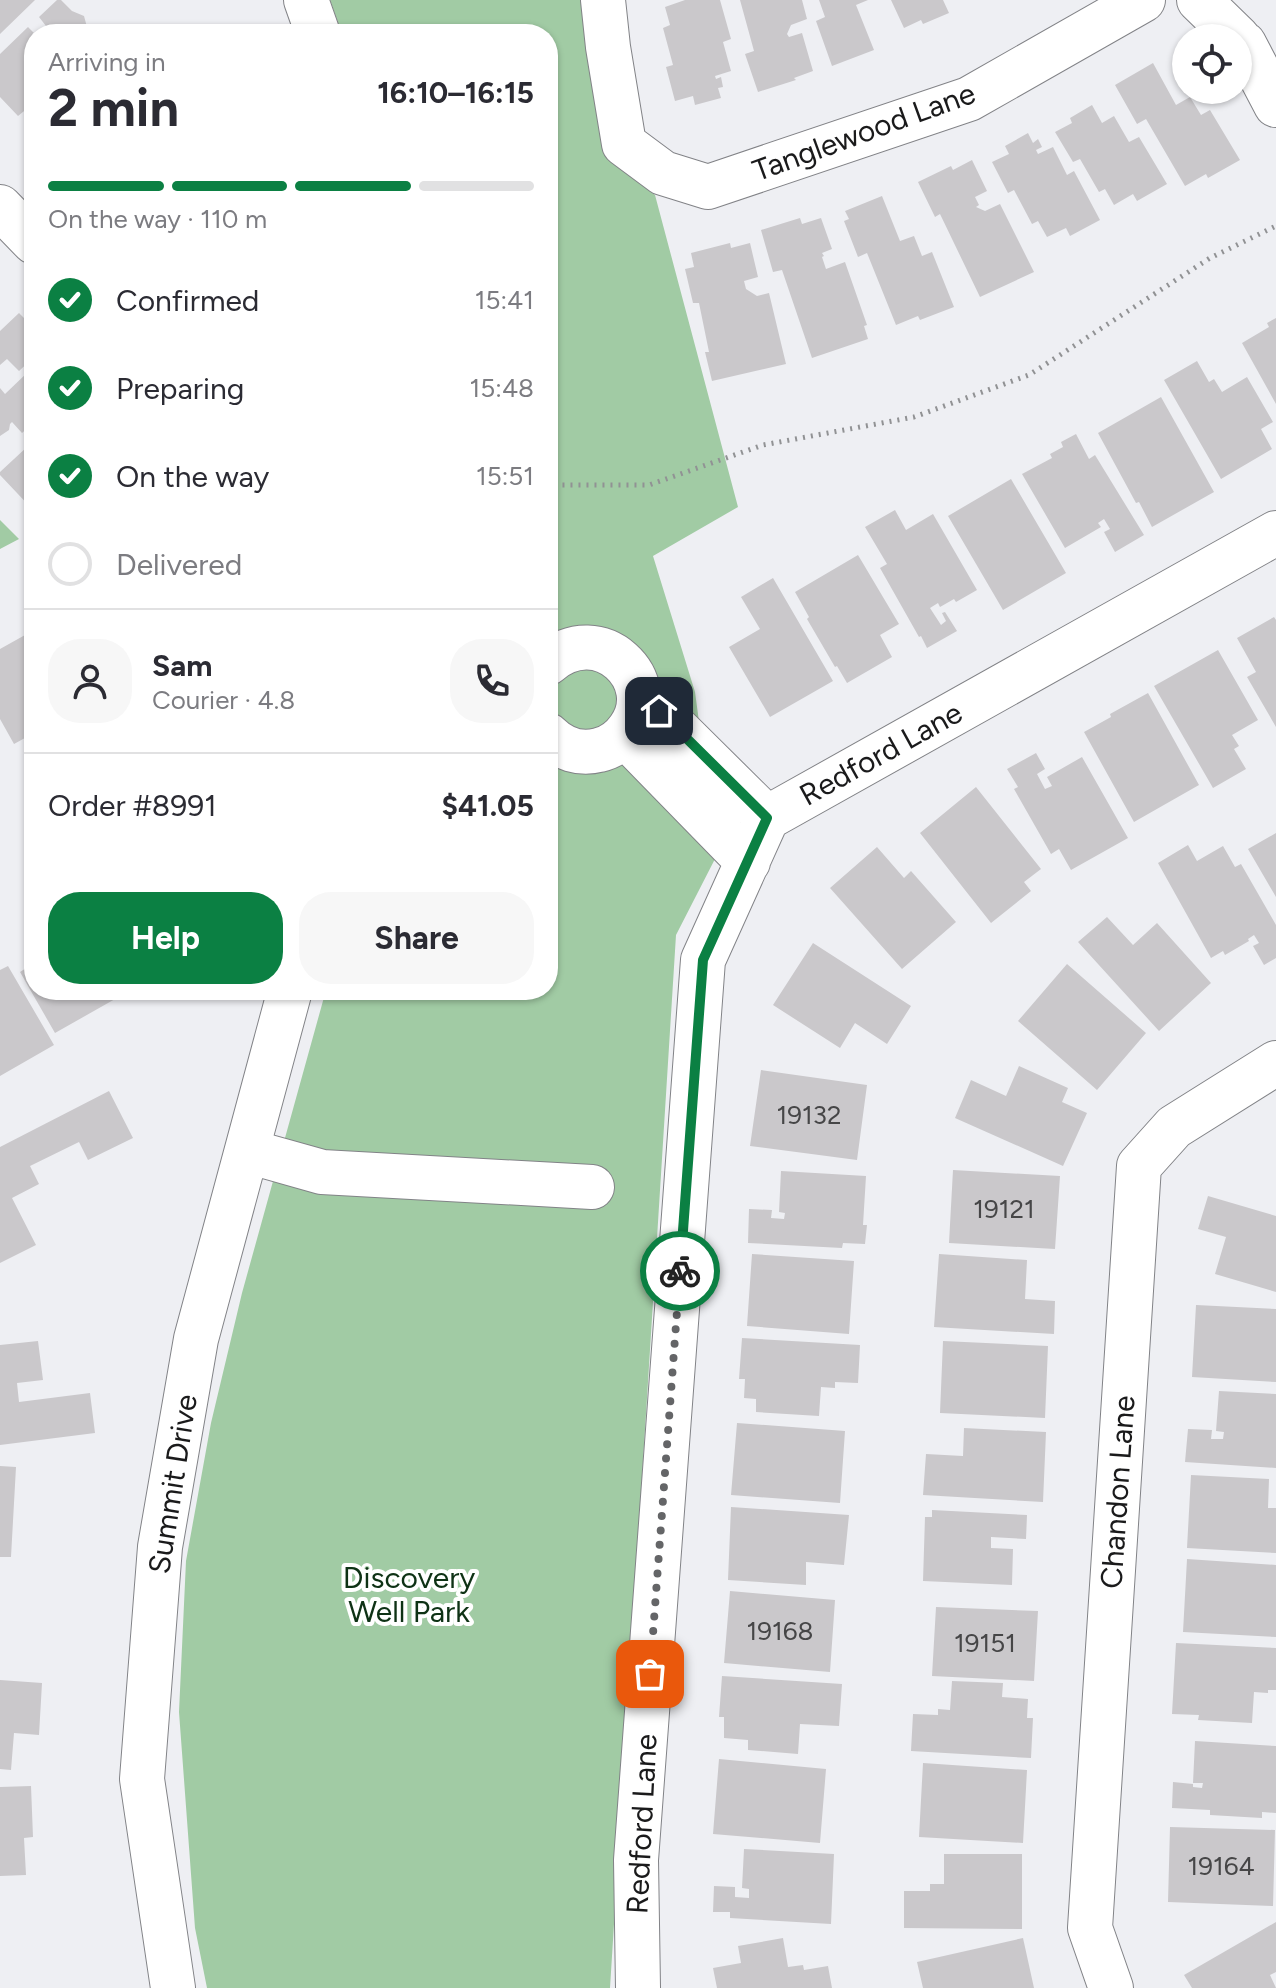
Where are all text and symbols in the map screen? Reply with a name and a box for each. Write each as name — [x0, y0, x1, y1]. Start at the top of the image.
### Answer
map controls — [1172, 24, 1252, 104]
button: locate — [1172, 24, 1252, 104]
text: Arriving in — [48, 46, 166, 78]
text: 16:10–16:15 — [377, 74, 534, 111]
street label: Tanglewood Lane — [748, 74, 980, 189]
text: 2 min — [48, 77, 179, 139]
text: On the way · 110 m — [48, 203, 267, 235]
icon: check — [48, 278, 92, 322]
text: Confirmed — [116, 282, 259, 319]
text: 15:41 — [475, 284, 534, 316]
icon: check — [48, 366, 92, 410]
text: Preparing — [116, 370, 244, 407]
text: 15:48 — [470, 372, 534, 404]
icon: check — [48, 454, 92, 498]
text: On the way — [116, 458, 269, 495]
text: 15:51 — [476, 460, 534, 492]
text: Delivered — [116, 546, 242, 583]
button: person — [48, 639, 132, 723]
button: phone — [450, 639, 534, 723]
text: Sam — [152, 647, 212, 684]
pin — [625, 677, 693, 745]
text: Courier · 4.8 — [152, 684, 295, 716]
icon: home — [637, 689, 681, 733]
street label: Redford Lane — [793, 694, 969, 813]
text: Order #8991 — [48, 787, 217, 824]
text: $41.05 — [441, 787, 534, 824]
button: Help — [48, 892, 283, 984]
button: Share — [299, 892, 534, 984]
house number: 19132 — [777, 1099, 841, 1131]
house number: 19121 — [973, 1193, 1035, 1225]
courier — [640, 1231, 720, 1311]
icon: bike — [658, 1249, 702, 1293]
street label: Summit Drive — [140, 1391, 205, 1576]
street label: Chandon Lane — [1092, 1394, 1143, 1590]
park label: Discovery Well Park — [343, 1559, 475, 1630]
house number: 19168 — [747, 1615, 813, 1647]
house number: 19151 — [954, 1627, 1016, 1659]
pin — [616, 1640, 684, 1708]
icon: bag — [628, 1652, 672, 1696]
street label: Redford Lane — [618, 1733, 665, 1915]
house number: 19164 — [1187, 1850, 1255, 1882]

